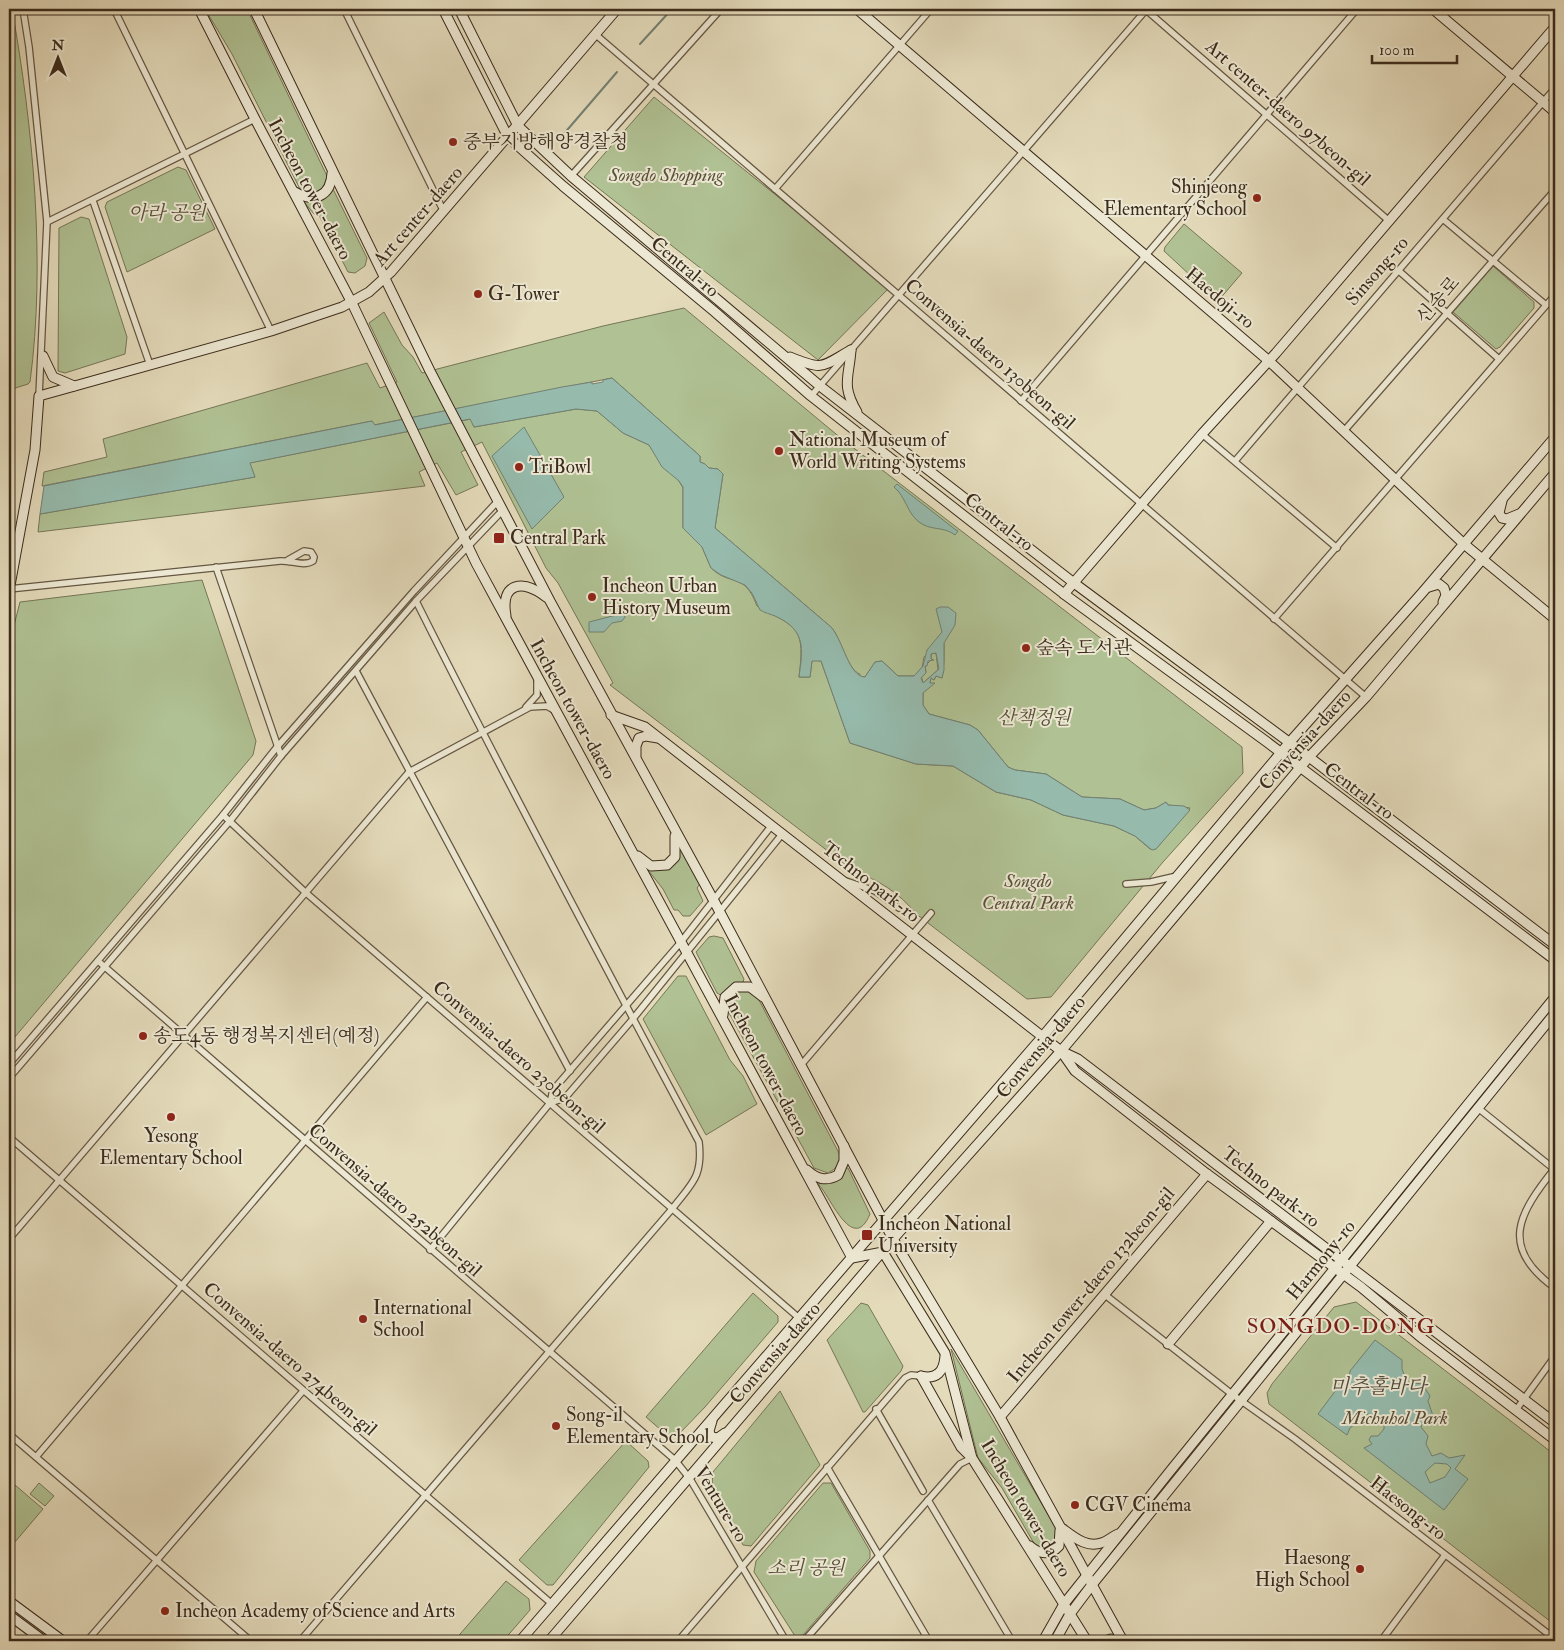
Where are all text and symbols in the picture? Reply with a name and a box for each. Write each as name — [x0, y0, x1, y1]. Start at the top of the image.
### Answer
north arrow — [32, 32, 82, 82]
scale bar — [1372, 32, 1456, 64]
street label: Art center-daero 97beon-gil — [1200, 34, 1376, 191]
text: N — [51, 37, 65, 54]
text: 100 m — [1379, 41, 1415, 60]
street label: Incheon tower-daero — [263, 114, 357, 264]
place label: 중부지방해양경찰청 — [463, 130, 628, 154]
marker: 중부지방해양경찰청 — [447, 136, 459, 148]
street label: Art center-daero — [367, 161, 468, 272]
park label: Songdo Shopping — [608, 163, 724, 187]
place label: Shinjeong Elementary School — [1104, 175, 1248, 221]
marker: Shinjeong Elementary School — [1251, 192, 1263, 204]
park label: 아라 공원 — [128, 201, 207, 225]
street label: Sinsong-ro — [1340, 231, 1414, 311]
street label: Central-ro — [646, 232, 724, 302]
street label: Haedoji-ro — [1180, 262, 1260, 334]
street label: 신송로 — [1411, 271, 1465, 329]
street label: Convensia-daero 130beon-gil — [900, 273, 1080, 435]
place label: G-Tower — [488, 282, 559, 306]
marker: G-Tower — [472, 288, 484, 300]
place label: National Museum of World Writing Systems — [788, 428, 966, 474]
marker: National Museum of World Writing Systems — [773, 445, 785, 457]
place label: TriBowl — [529, 455, 591, 479]
marker: TriBowl — [513, 461, 525, 473]
street label: Central-ro — [959, 487, 1039, 557]
place label: Central Park — [510, 526, 606, 550]
marker: Central Park — [492, 531, 506, 545]
place label: Incheon Urban History Museum — [602, 574, 731, 620]
marker: Incheon Urban History Museum — [586, 591, 598, 603]
street label: Incheon tower-daero — [524, 635, 622, 783]
place label: 숲속 도서관 — [1036, 636, 1132, 660]
marker: 숲속 도서관 — [1020, 642, 1032, 654]
street label: Convensia-daero — [1254, 685, 1356, 795]
park label: 산책정원 — [997, 706, 1072, 730]
street label: Central-ro — [1319, 757, 1399, 825]
street label: Techno park-ro — [817, 836, 925, 929]
park label: Songdo Central Park — [982, 869, 1074, 915]
street label: Convensia-daero 230beon-gil — [428, 975, 610, 1139]
street label: Incheon tower-daero — [719, 990, 813, 1140]
street label: Convensia-daero — [991, 991, 1091, 1103]
place label: 송도4동 행정복지센터(예정) — [153, 1024, 379, 1048]
marker: 송도4동 행정복지센터(예정) — [137, 1030, 149, 1042]
marker: Yesong Elementary School — [165, 1111, 177, 1123]
street label: Convensia-daero 252beon-gil — [303, 1118, 487, 1282]
place label: Yesong Elementary School — [99, 1124, 243, 1170]
street label: Techno park-ro — [1217, 1141, 1325, 1234]
street label: Incheon tower-daero 132beon-gil — [1002, 1182, 1180, 1388]
place label: Incheon National University — [878, 1212, 1011, 1258]
street label: Harmony-ro — [1281, 1215, 1361, 1305]
marker: Incheon National University — [860, 1228, 874, 1242]
street label: Convensia-daero 274beon-gil — [198, 1277, 382, 1441]
place label: International School — [373, 1296, 472, 1342]
street label: Convensia-daero — [724, 1297, 826, 1409]
marker: International School — [357, 1313, 369, 1325]
district label: SONGDO-DONG — [1247, 1313, 1435, 1340]
water label: 미추홀바다 — [1330, 1374, 1429, 1399]
place label: Song-il Elementary School — [566, 1403, 710, 1449]
park label: Michuhol Park — [1341, 1406, 1448, 1430]
marker: Song-il Elementary School — [550, 1420, 562, 1432]
street label: Incheon tower-daero — [975, 1435, 1077, 1581]
street label: Venture-ro — [689, 1462, 753, 1546]
street label: Haesong-ro — [1365, 1471, 1451, 1545]
place label: CGV Cinema — [1085, 1493, 1191, 1517]
marker: CGV Cinema — [1069, 1499, 1081, 1511]
place label: Haesong High School — [1255, 1546, 1351, 1592]
park label: 소리 공원 — [767, 1556, 846, 1580]
marker: Haesong High School — [1354, 1563, 1366, 1575]
place label: Incheon Academy of Science and Arts — [175, 1599, 455, 1623]
marker: Incheon Academy of Science and Arts — [159, 1605, 171, 1617]

